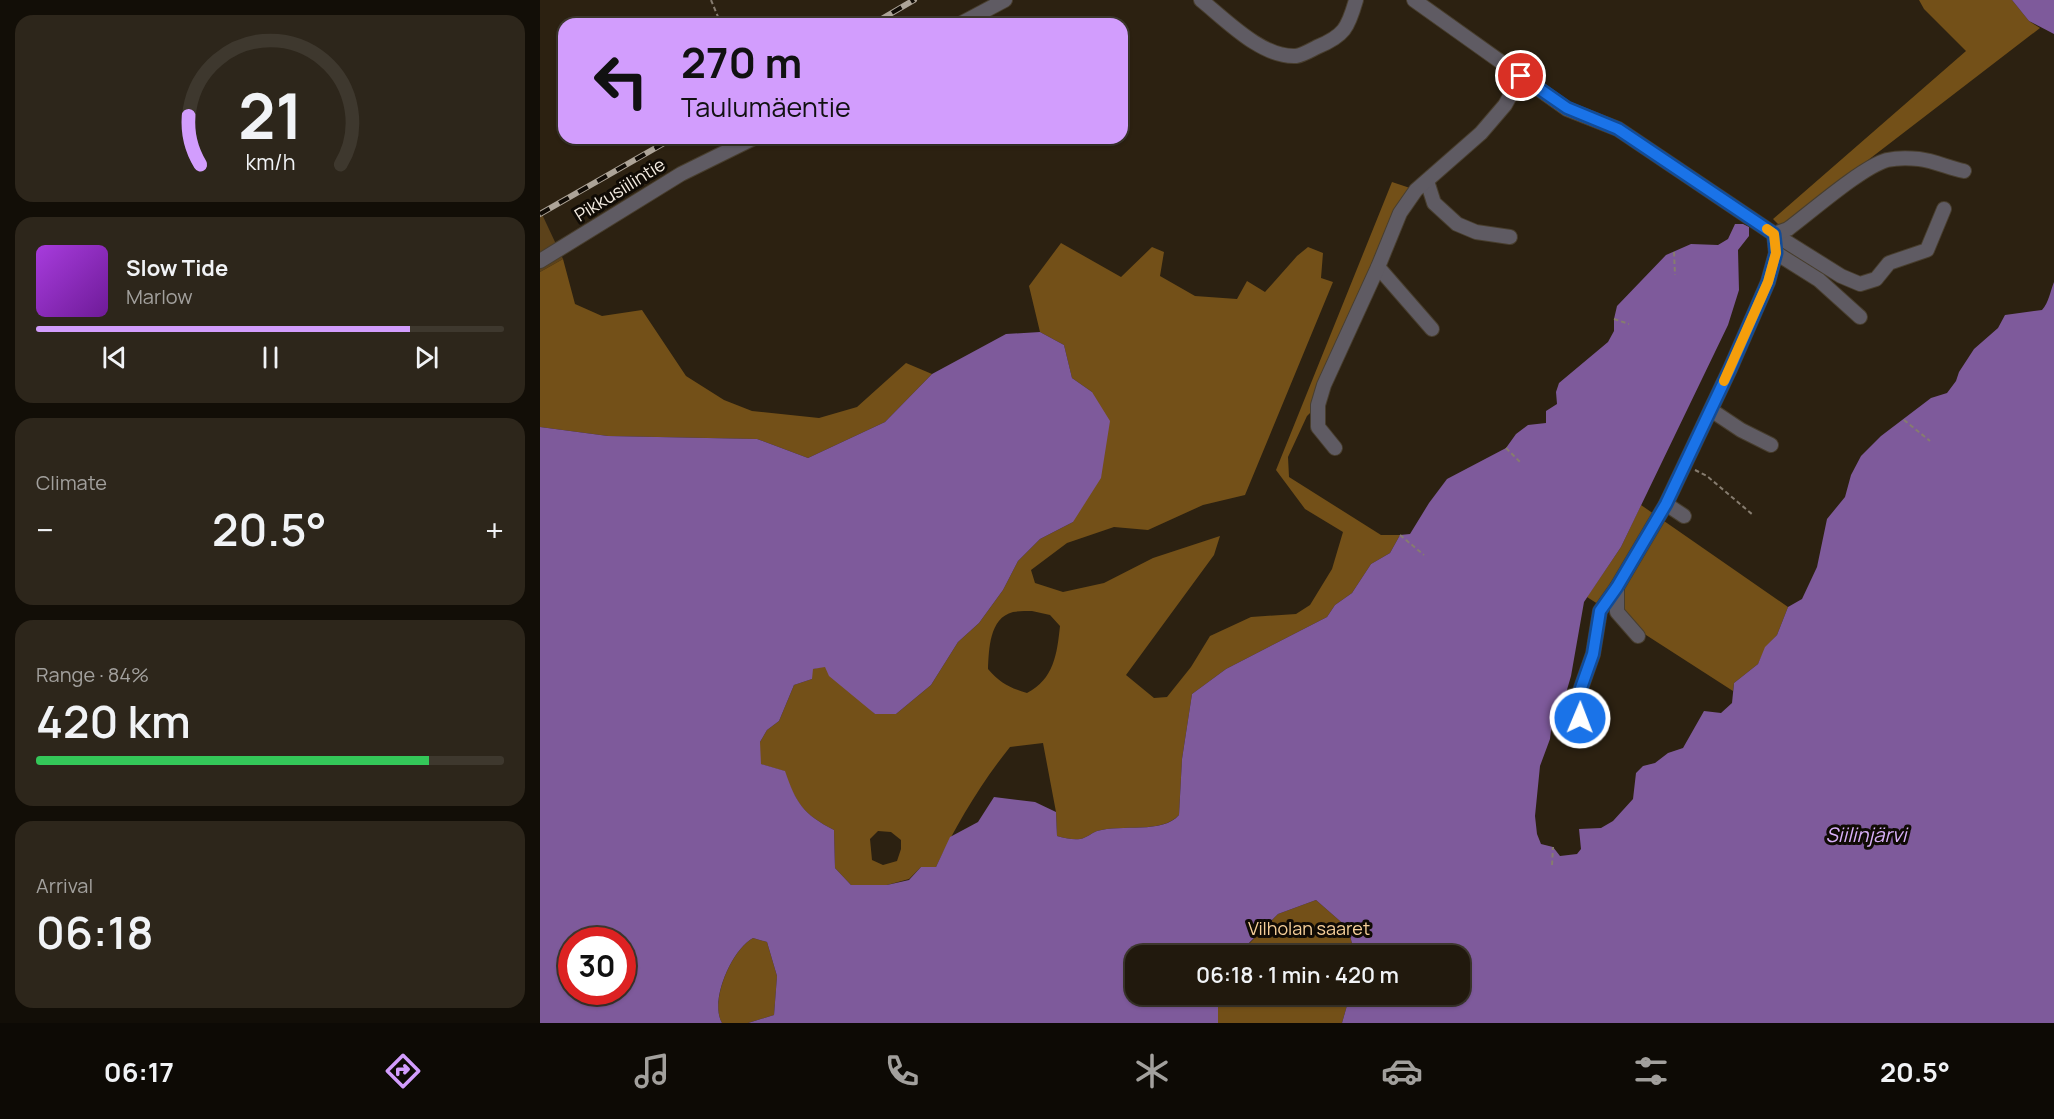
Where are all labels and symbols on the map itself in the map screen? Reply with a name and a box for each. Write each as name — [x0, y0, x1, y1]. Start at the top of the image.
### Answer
pin — [1495, 50, 1546, 101]
street label: Pikkusiilintie — [570, 152, 669, 226]
position arrow — [1548, 686, 1612, 750]
water label: Siilinjärvi — [1825, 821, 1909, 848]
park label: Vilholan saaret — [1248, 916, 1370, 940]
speed limit sign: 30 — [558, 927, 636, 1005]

